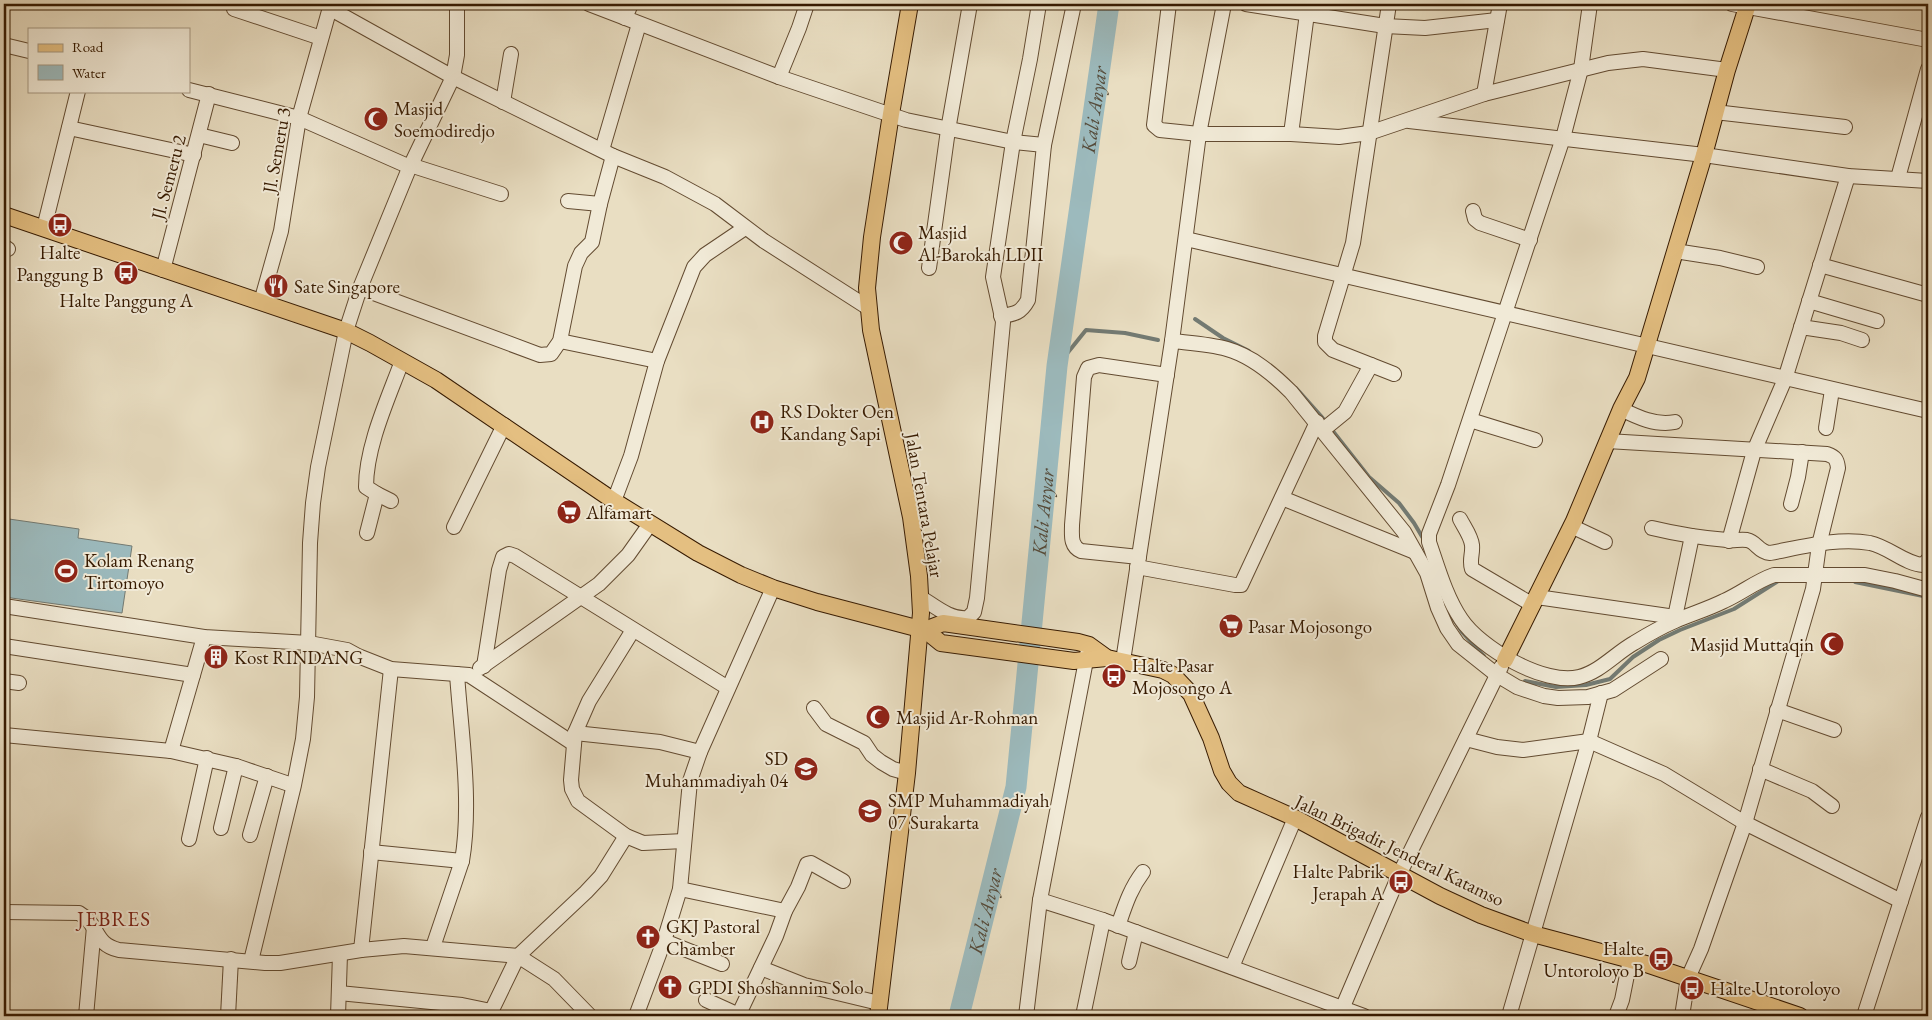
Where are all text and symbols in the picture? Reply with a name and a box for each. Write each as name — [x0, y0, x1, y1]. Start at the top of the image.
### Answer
legend — [28, 28, 190, 92]
text: Road — [72, 37, 104, 56]
text: Water — [72, 63, 106, 82]
water label: Kali Anyar — [1075, 63, 1113, 156]
place label: Masjid Soemodiredjo — [394, 96, 495, 143]
street label: Jl. Semeru 3 — [256, 105, 296, 197]
mosque icon: Masjid Soemodiredjo — [363, 106, 389, 132]
street label: Jl. Semeru 2 — [145, 132, 192, 224]
bus stop icon: Halte Panggung B — [47, 212, 73, 238]
place label: Masjid Al-Barokah LDII — [917, 220, 1044, 267]
mosque icon: Masjid Al-Barokah LDII — [888, 230, 914, 256]
place label: Halte Panggung B — [17, 240, 103, 287]
bus stop icon: Halte Panggung A — [113, 260, 139, 286]
restaurant icon: Sate Singapore — [263, 273, 289, 299]
place label: Sate Singapore — [294, 274, 400, 299]
place label: Halte Panggung A — [59, 288, 194, 313]
place label: RS Dokter Oen Kandang Sapi — [780, 399, 894, 446]
hospital icon: RS Dokter Oen Kandang Sapi — [749, 409, 775, 435]
street label: Jalan Tentara Pelajar — [899, 429, 950, 580]
water label: Kali Anyar — [1025, 466, 1060, 558]
supermarket icon: Alfamart — [556, 499, 582, 525]
place label: Alfamart — [585, 500, 652, 525]
place label: Kolam Renang Tirtomoyo — [84, 548, 194, 595]
sports icon: Kolam Renang Tirtomoyo — [53, 558, 79, 584]
supermarket icon: Pasar Mojosongo — [1218, 613, 1244, 639]
place label: Pasar Mojosongo — [1248, 614, 1372, 639]
mosque icon: Masjid Muttaqin — [1819, 631, 1845, 657]
place label: Masjid Muttaqin — [1690, 632, 1814, 657]
building icon: Kost RINDANG — [203, 644, 229, 670]
place label: Kost RINDANG — [234, 645, 363, 670]
place label: Halte Pasar Mojosongo A — [1132, 653, 1233, 700]
bus stop icon: Halte Pasar Mojosongo A — [1101, 663, 1127, 689]
mosque icon: Masjid Ar-Rohman — [865, 704, 891, 730]
place label: Masjid Ar-Rohman — [896, 705, 1038, 730]
place label: SD Muhammadiyah 04 — [645, 746, 789, 793]
school or university icon: SD Muhammadiyah 04 — [793, 756, 819, 782]
place label: SMP Muhammadiyah 07 Surakarta — [888, 788, 1050, 835]
street label: Jalan Brigadir Jenderal Katamso — [1289, 788, 1509, 912]
school or university icon: SMP Muhammadiyah 07 Surakarta — [857, 798, 883, 824]
place label: Halte Pabrik Jerapah A — [1292, 859, 1385, 906]
water label: Kali Anyar — [962, 864, 1009, 958]
bus stop icon: Halte Pabrik Jerapah A — [1388, 869, 1414, 895]
district label: JEBRES — [75, 905, 151, 932]
place label: GKJ Pastoral Chamber — [666, 914, 761, 961]
church icon: GKJ Pastoral Chamber — [635, 924, 661, 950]
place label: Halte Untoroloyo B — [1543, 936, 1644, 983]
bus stop icon: Halte Untoroloyo B — [1648, 946, 1674, 972]
church icon: GPDI Shoshannim Solo — [657, 974, 683, 1000]
place label: GPDI Shoshannim Solo — [688, 975, 864, 1000]
bus stop icon: Halte Untoroloyo — [1679, 975, 1705, 1001]
place label: Halte Untoroloyo — [1710, 976, 1840, 1001]

